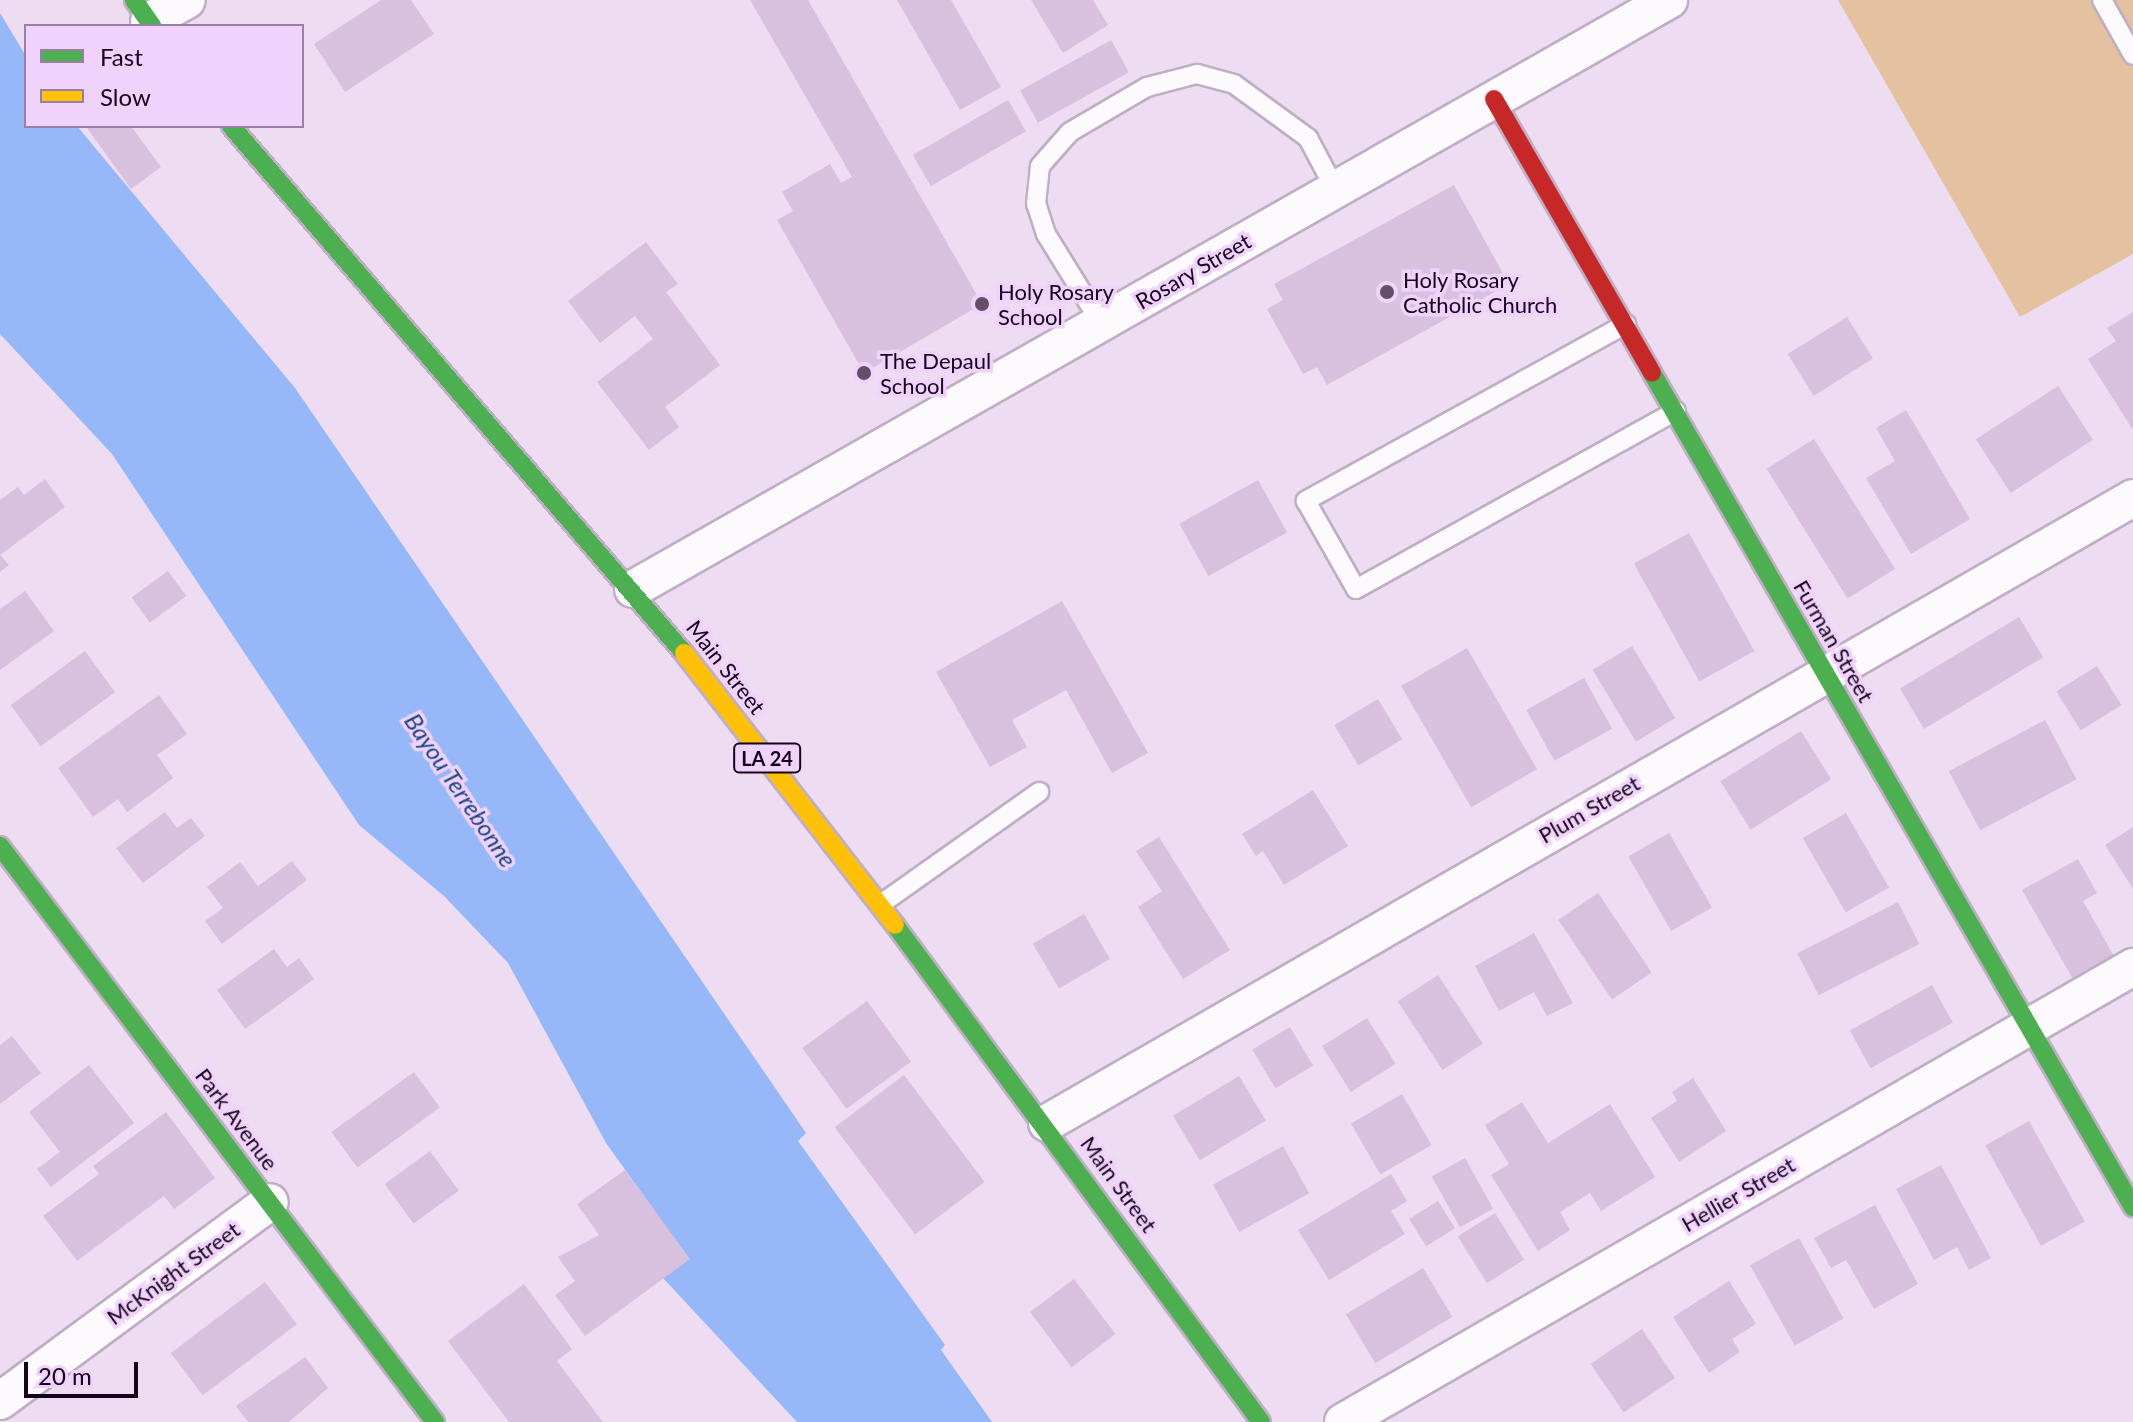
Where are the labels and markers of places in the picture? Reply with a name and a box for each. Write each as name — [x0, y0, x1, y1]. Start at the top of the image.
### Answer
place label: Holy Rosary Catholic Church — [1403, 266, 1557, 318]
place label: Holy Rosary School — [998, 278, 1114, 330]
marker: Holy Rosary Catholic Church — [1378, 283, 1396, 301]
marker: Holy Rosary School — [973, 295, 991, 313]
place label: The Depaul School — [880, 347, 991, 398]
marker: The Depaul School — [855, 364, 873, 382]

